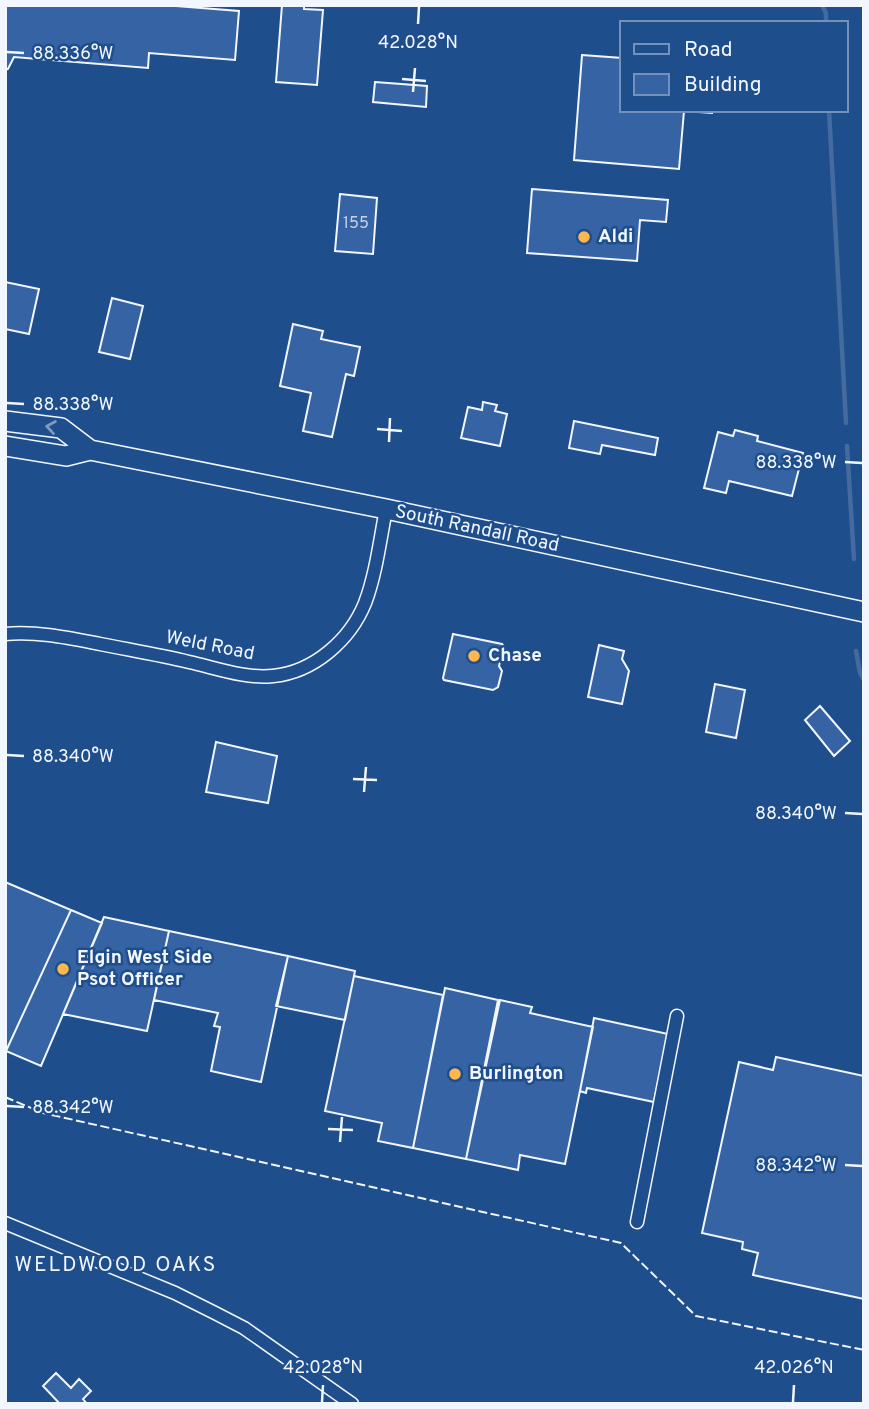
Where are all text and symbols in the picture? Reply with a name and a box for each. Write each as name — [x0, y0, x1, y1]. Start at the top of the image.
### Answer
legend — [620, 21, 848, 112]
text: 42.028°N — [378, 32, 458, 55]
text: Road — [684, 37, 733, 64]
text: 88.336°W — [33, 43, 113, 66]
text: Building — [684, 72, 762, 99]
house number: 155 — [343, 214, 369, 234]
place label: Aldi — [598, 225, 634, 249]
marker: Aldi — [576, 229, 592, 245]
text: 88.338°W — [32, 394, 114, 417]
one-way arrow — [45, 420, 57, 435]
text: 88.338°W — [755, 452, 837, 475]
street label: South Randall Road — [393, 500, 561, 558]
street label: Weld Road — [164, 626, 256, 666]
place label: Chase — [488, 644, 542, 668]
marker: Chase — [466, 648, 482, 664]
text: 88.340°W — [32, 746, 114, 769]
text: 88.340°W — [755, 803, 837, 826]
place label: Elgin West Side Psot Officer — [77, 946, 212, 992]
marker: Elgin West Side Psot Officer — [55, 961, 71, 977]
place label: Burlington — [469, 1062, 564, 1086]
marker: Burlington — [447, 1066, 463, 1082]
text: 88.342°W — [32, 1097, 114, 1120]
text: 88.342°W — [755, 1155, 837, 1178]
district label: WELDWOOD OAKS — [15, 1252, 217, 1279]
text: 42.028°N — [283, 1357, 363, 1380]
text: 42.026°N — [754, 1357, 834, 1380]

